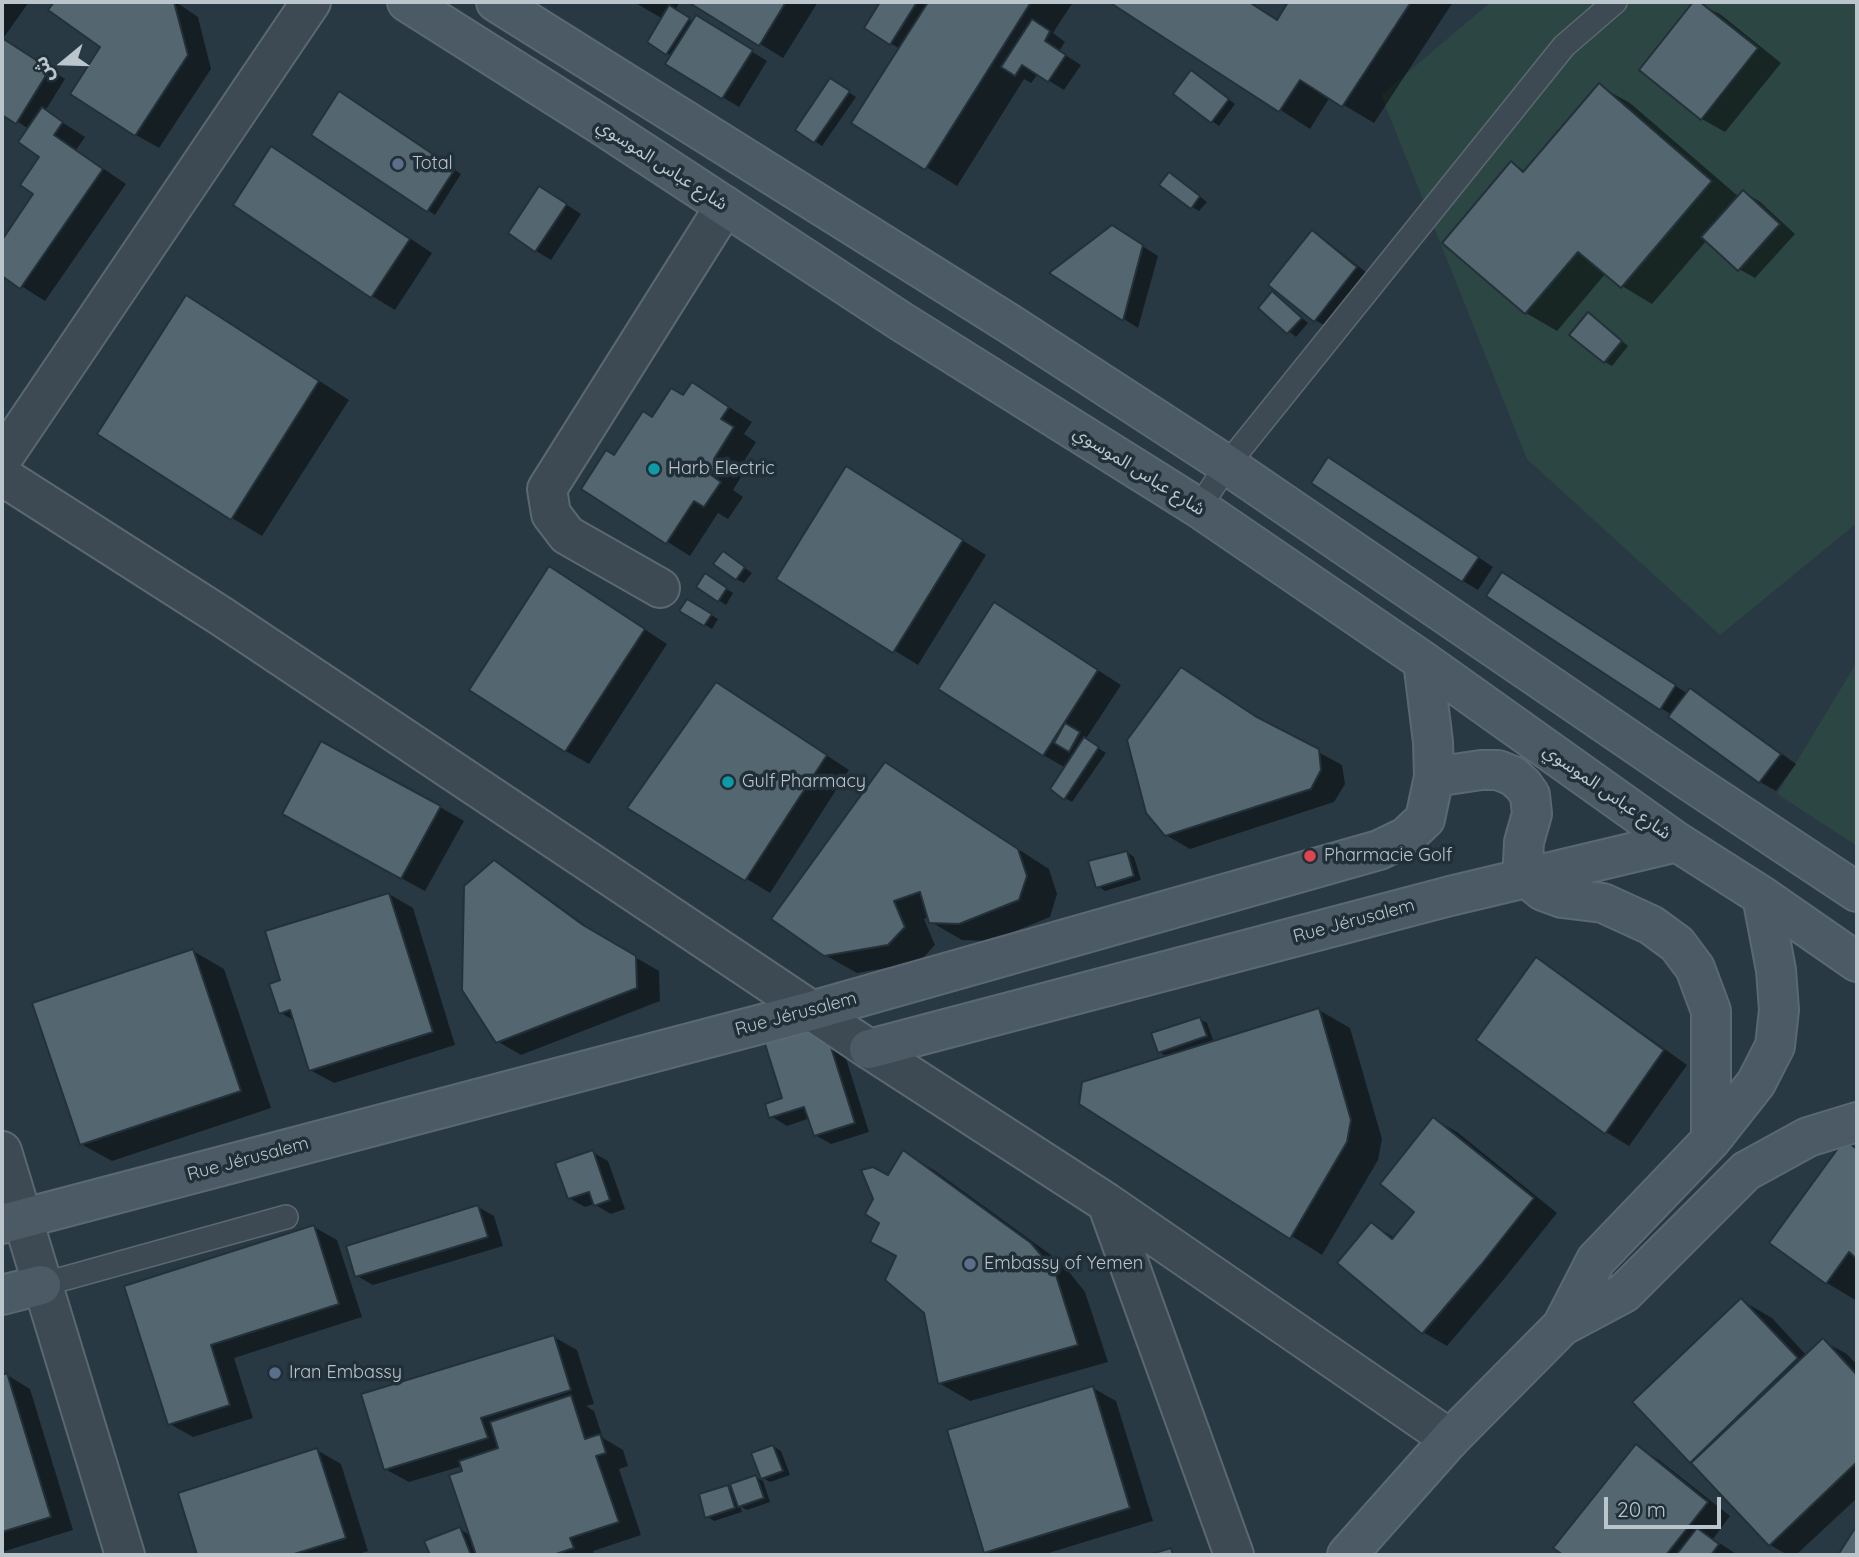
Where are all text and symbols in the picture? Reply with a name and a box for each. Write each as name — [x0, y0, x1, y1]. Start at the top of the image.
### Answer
north arrow — [28, 28, 98, 98]
text: ش — [28, 54, 59, 86]
street label: شارع عباس الموسوي — [593, 115, 731, 215]
place label: Total — [412, 153, 453, 175]
marker: Total — [390, 156, 406, 172]
street label: شارع عباس الموسوي — [1069, 422, 1209, 520]
place label: Harb Electric — [668, 458, 775, 480]
marker: Harb Electric — [646, 461, 662, 477]
street label: شارع عباس الموسوي — [1539, 740, 1675, 844]
place label: Gulf Pharmacy — [742, 771, 866, 793]
marker: Gulf Pharmacy — [720, 774, 736, 790]
place label: Pharmacie Golf — [1324, 845, 1452, 867]
marker: Pharmacie Golf — [1302, 848, 1318, 864]
street label: Rue Jérusalem — [1291, 894, 1417, 948]
street label: Rue Jérusalem — [733, 987, 859, 1041]
street label: Rue Jérusalem — [185, 1132, 311, 1186]
place label: Embassy of Yemen — [984, 1253, 1143, 1275]
marker: Embassy of Yemen — [962, 1256, 978, 1272]
place label: Iran Embassy — [289, 1362, 402, 1384]
marker: Iran Embassy — [267, 1365, 283, 1381]
scale bar — [1607, 1484, 1724, 1528]
text: 20 m — [1617, 1496, 1666, 1522]

